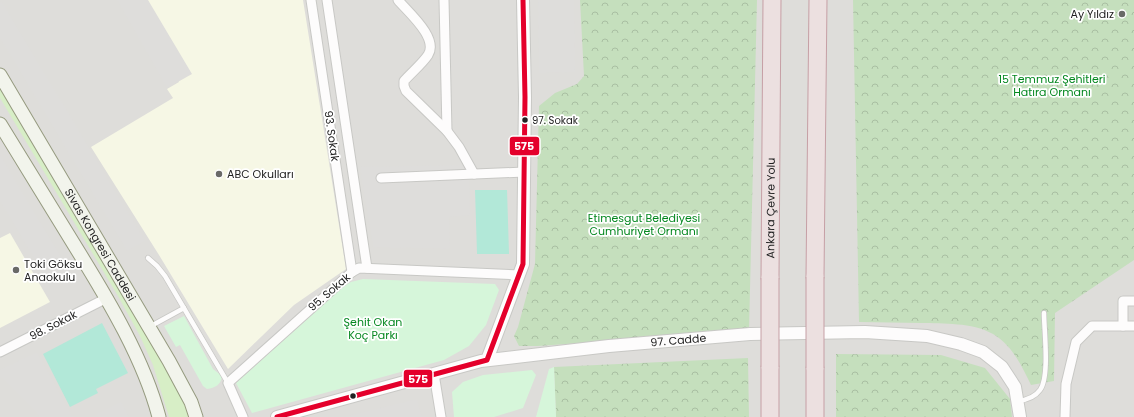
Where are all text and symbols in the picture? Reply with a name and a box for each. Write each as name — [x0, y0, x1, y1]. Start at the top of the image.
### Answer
place label: Ay Yıldız — [1070, 6, 1114, 22]
marker: Ay Yıldız — [1117, 9, 1127, 19]
park label: 15 Temmuz Şehitleri Hatıra Ormanı — [998, 71, 1106, 100]
street label: 93. Sokak — [321, 110, 344, 163]
place label: 97. Sokak — [532, 113, 579, 128]
marker: 97. Sokak — [520, 115, 530, 125]
line badge: 575 — [509, 136, 540, 156]
text: 575 — [514, 138, 534, 154]
street label: Ankara Çevre Yolu — [762, 158, 779, 258]
place label: ABC Okulları — [227, 166, 294, 182]
marker: ABC Okulları — [214, 169, 224, 179]
street label: Sivas Kongresi Caddesi — [61, 185, 140, 304]
park label: Etimesgut Belediyesi Cumhuriyet Ormanı — [588, 210, 700, 239]
place label: Toki Göksu Anaokulu — [24, 256, 82, 285]
marker: Toki Göksu Anaokulu — [11, 265, 21, 275]
street label: 95. Sokak — [304, 269, 354, 315]
street label: 98. Sokak — [26, 306, 80, 344]
park label: Şehit Okan Koç Parkı — [344, 314, 402, 343]
street label: 97. Cadde — [650, 330, 707, 350]
line badge: 575 — [403, 369, 433, 388]
text: 575 — [408, 371, 428, 387]
unlabelled marker — [348, 391, 358, 401]

